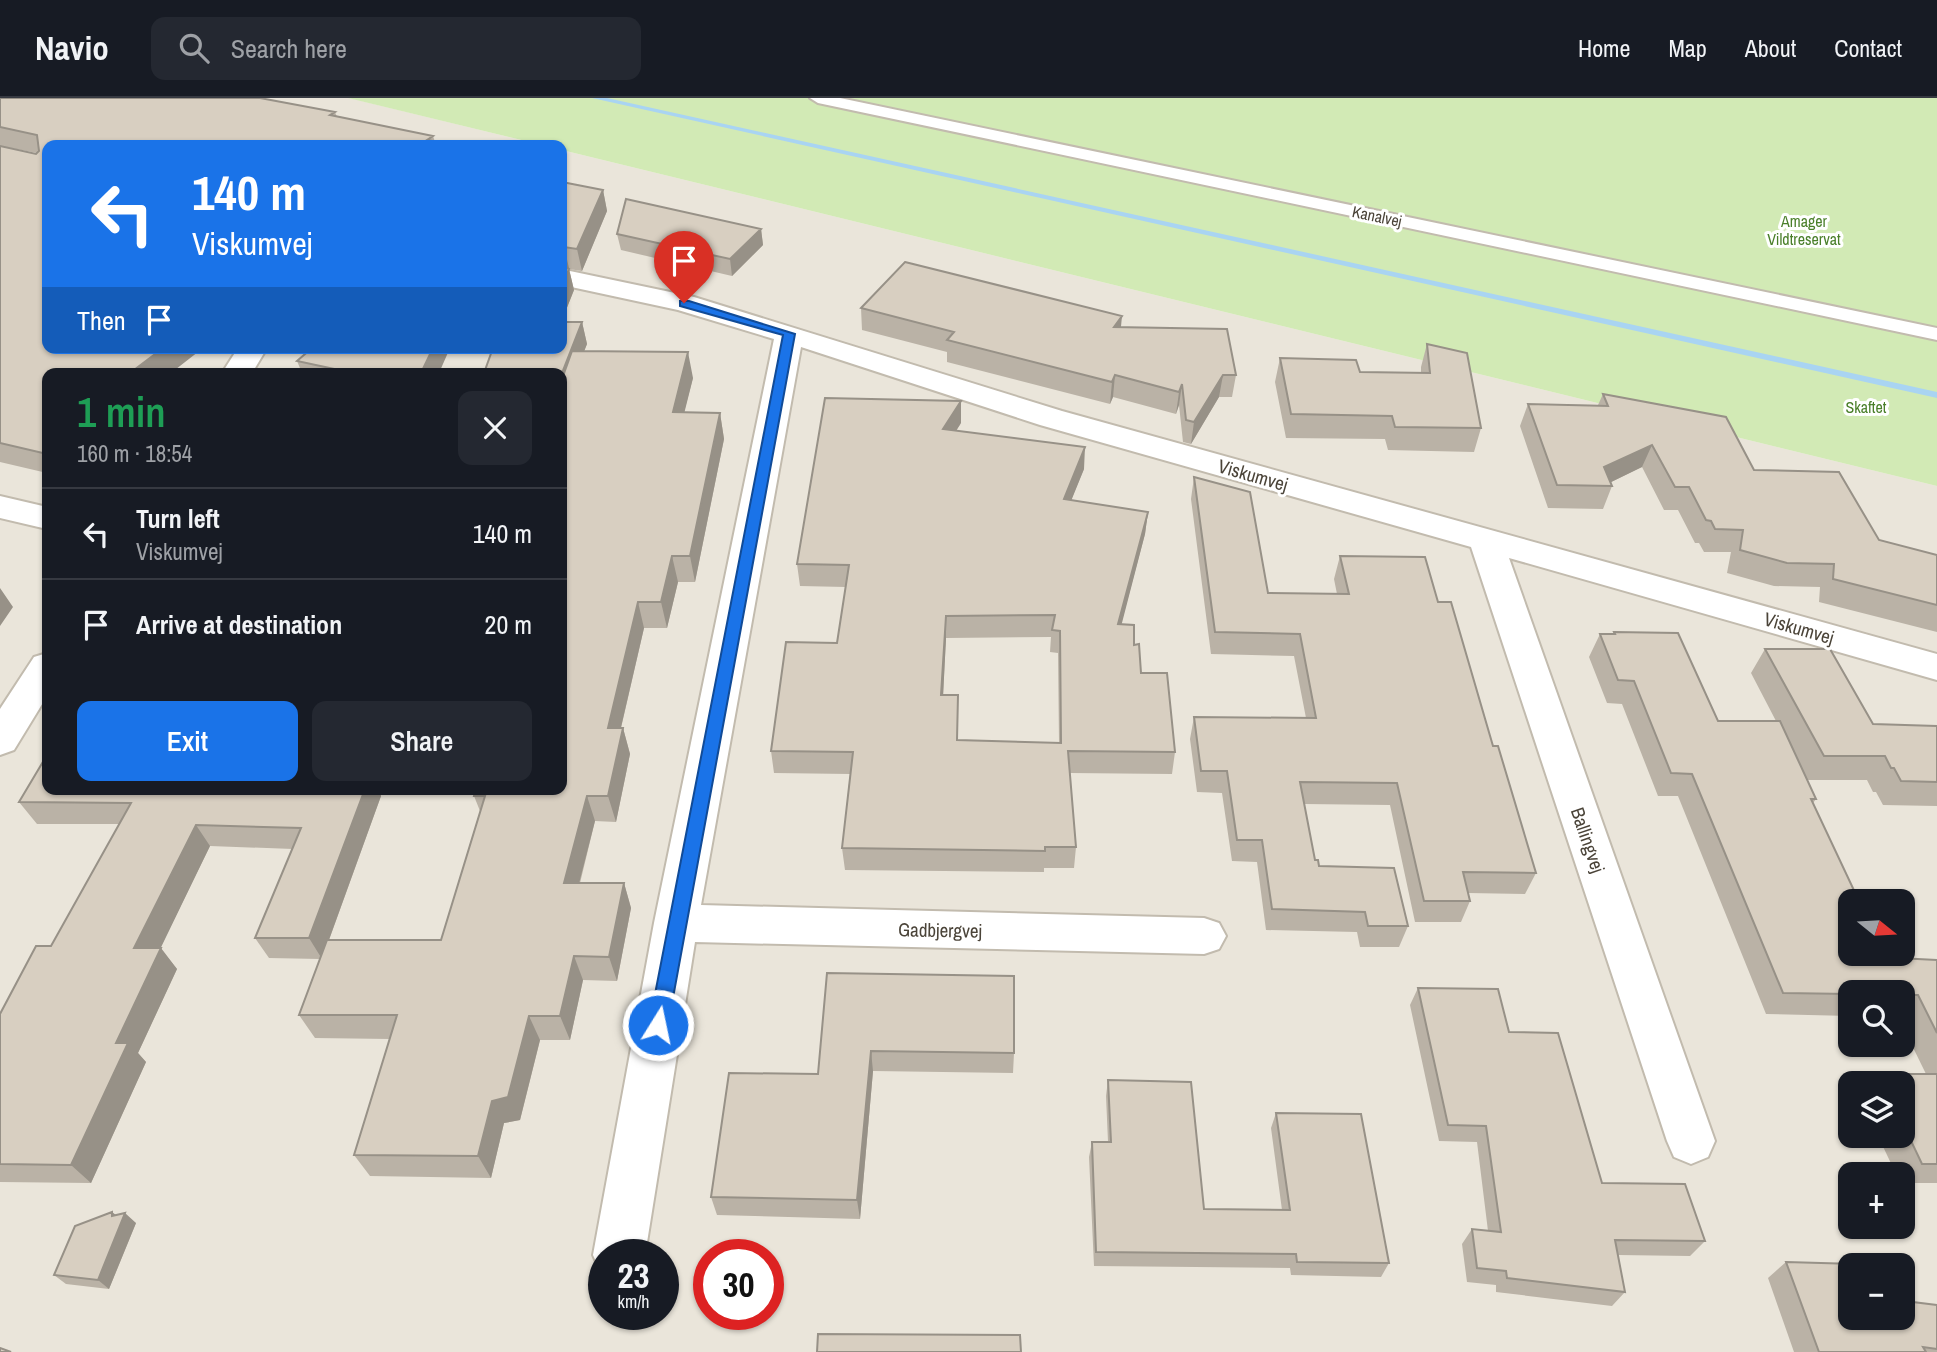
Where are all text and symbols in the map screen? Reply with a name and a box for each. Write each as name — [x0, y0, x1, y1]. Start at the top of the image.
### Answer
search box — [151, 17, 641, 80]
text: Navio — [35, 26, 109, 70]
icon: search — [175, 29, 213, 67]
text: Search here — [231, 31, 347, 66]
text: Home — [1578, 32, 1630, 64]
text: Map — [1668, 32, 1707, 64]
text: About — [1745, 32, 1796, 64]
text: Contact — [1834, 32, 1902, 64]
text: 140 m — [192, 159, 306, 225]
icon: left — [77, 168, 168, 259]
street label: Kanalvej — [1350, 200, 1404, 232]
park label: Amager Vildtreservat — [1767, 210, 1841, 250]
text: Viskumvej — [192, 222, 313, 265]
pin — [654, 231, 714, 303]
icon: arrive — [665, 242, 703, 280]
icon: arrive — [140, 301, 178, 339]
text: Then — [77, 303, 126, 338]
text: 1 min — [77, 384, 166, 440]
button: close — [458, 391, 532, 465]
park label: Skaftet — [1846, 396, 1887, 418]
text: 160 m · 18:54 — [77, 438, 192, 469]
street label: Viskumvej — [1215, 453, 1291, 497]
text: Turn left — [136, 501, 220, 536]
icon: left — [77, 515, 115, 553]
text: 140 m — [473, 516, 532, 551]
text: Viskumvej — [136, 536, 223, 567]
icon: arrive — [77, 606, 115, 644]
street label: Viskumvej — [1761, 606, 1837, 650]
text: Arrive at destination — [136, 607, 342, 642]
text: 20 m — [485, 607, 532, 642]
button: Exit — [77, 701, 298, 781]
button: Share — [312, 701, 532, 781]
street label: Ballingvej — [1565, 804, 1611, 876]
north arrow — [1838, 889, 1914, 966]
map controls — [1838, 889, 1915, 1330]
street label: Gadbjergvej — [898, 916, 982, 944]
button: search — [1838, 980, 1915, 1057]
position arrow — [621, 988, 695, 1062]
button: layers — [1838, 1071, 1915, 1148]
button: + — [1838, 1162, 1915, 1239]
speed limit sign: 30 — [693, 1239, 784, 1330]
text: 23 — [618, 1252, 649, 1299]
button: − — [1838, 1253, 1915, 1330]
text: km/h — [618, 1289, 650, 1314]

